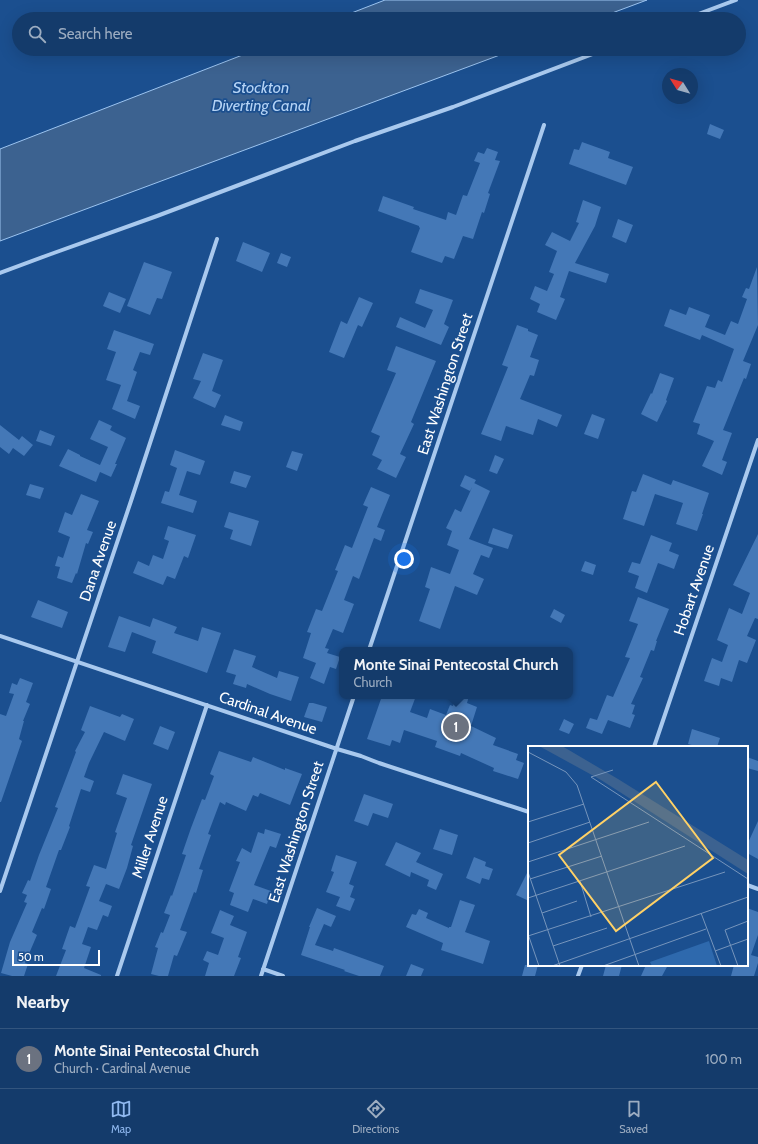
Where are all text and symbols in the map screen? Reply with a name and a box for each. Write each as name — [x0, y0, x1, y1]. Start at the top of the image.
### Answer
search box — [12, 12, 746, 56]
icon: search — [26, 23, 48, 45]
text: Search here — [58, 25, 133, 43]
north arrow — [662, 68, 698, 104]
water label: Stockton Diverting Canal — [212, 78, 311, 115]
street label: East Washington Street — [414, 311, 476, 457]
street label: Dana Avenue — [76, 518, 120, 604]
street label: Hobart Avenue — [670, 542, 718, 638]
your location — [394, 549, 414, 569]
popup — [339, 647, 573, 699]
text: Monte Sinai Pentecostal Church — [354, 656, 558, 674]
text: Church — [354, 674, 392, 690]
street label: Cardinal Avenue — [217, 688, 320, 738]
pin: 1 — [443, 712, 469, 742]
inset map — [528, 746, 748, 966]
street label: East Washington Street — [265, 759, 327, 905]
street label: Miller Avenue — [128, 793, 172, 880]
scale bar — [12, 948, 100, 967]
text: 50 m — [18, 950, 44, 964]
text: Nearby — [16, 992, 69, 1012]
text: Monte Sinai Pentecostal Church — [54, 1042, 259, 1060]
text: 1 — [27, 1051, 31, 1067]
text: 100 m — [705, 1051, 742, 1067]
text: Church · Cardinal Avenue — [54, 1060, 191, 1076]
tab: Map — [110, 1098, 132, 1136]
tab: Directions — [352, 1098, 399, 1136]
tab: Saved — [619, 1098, 648, 1136]

